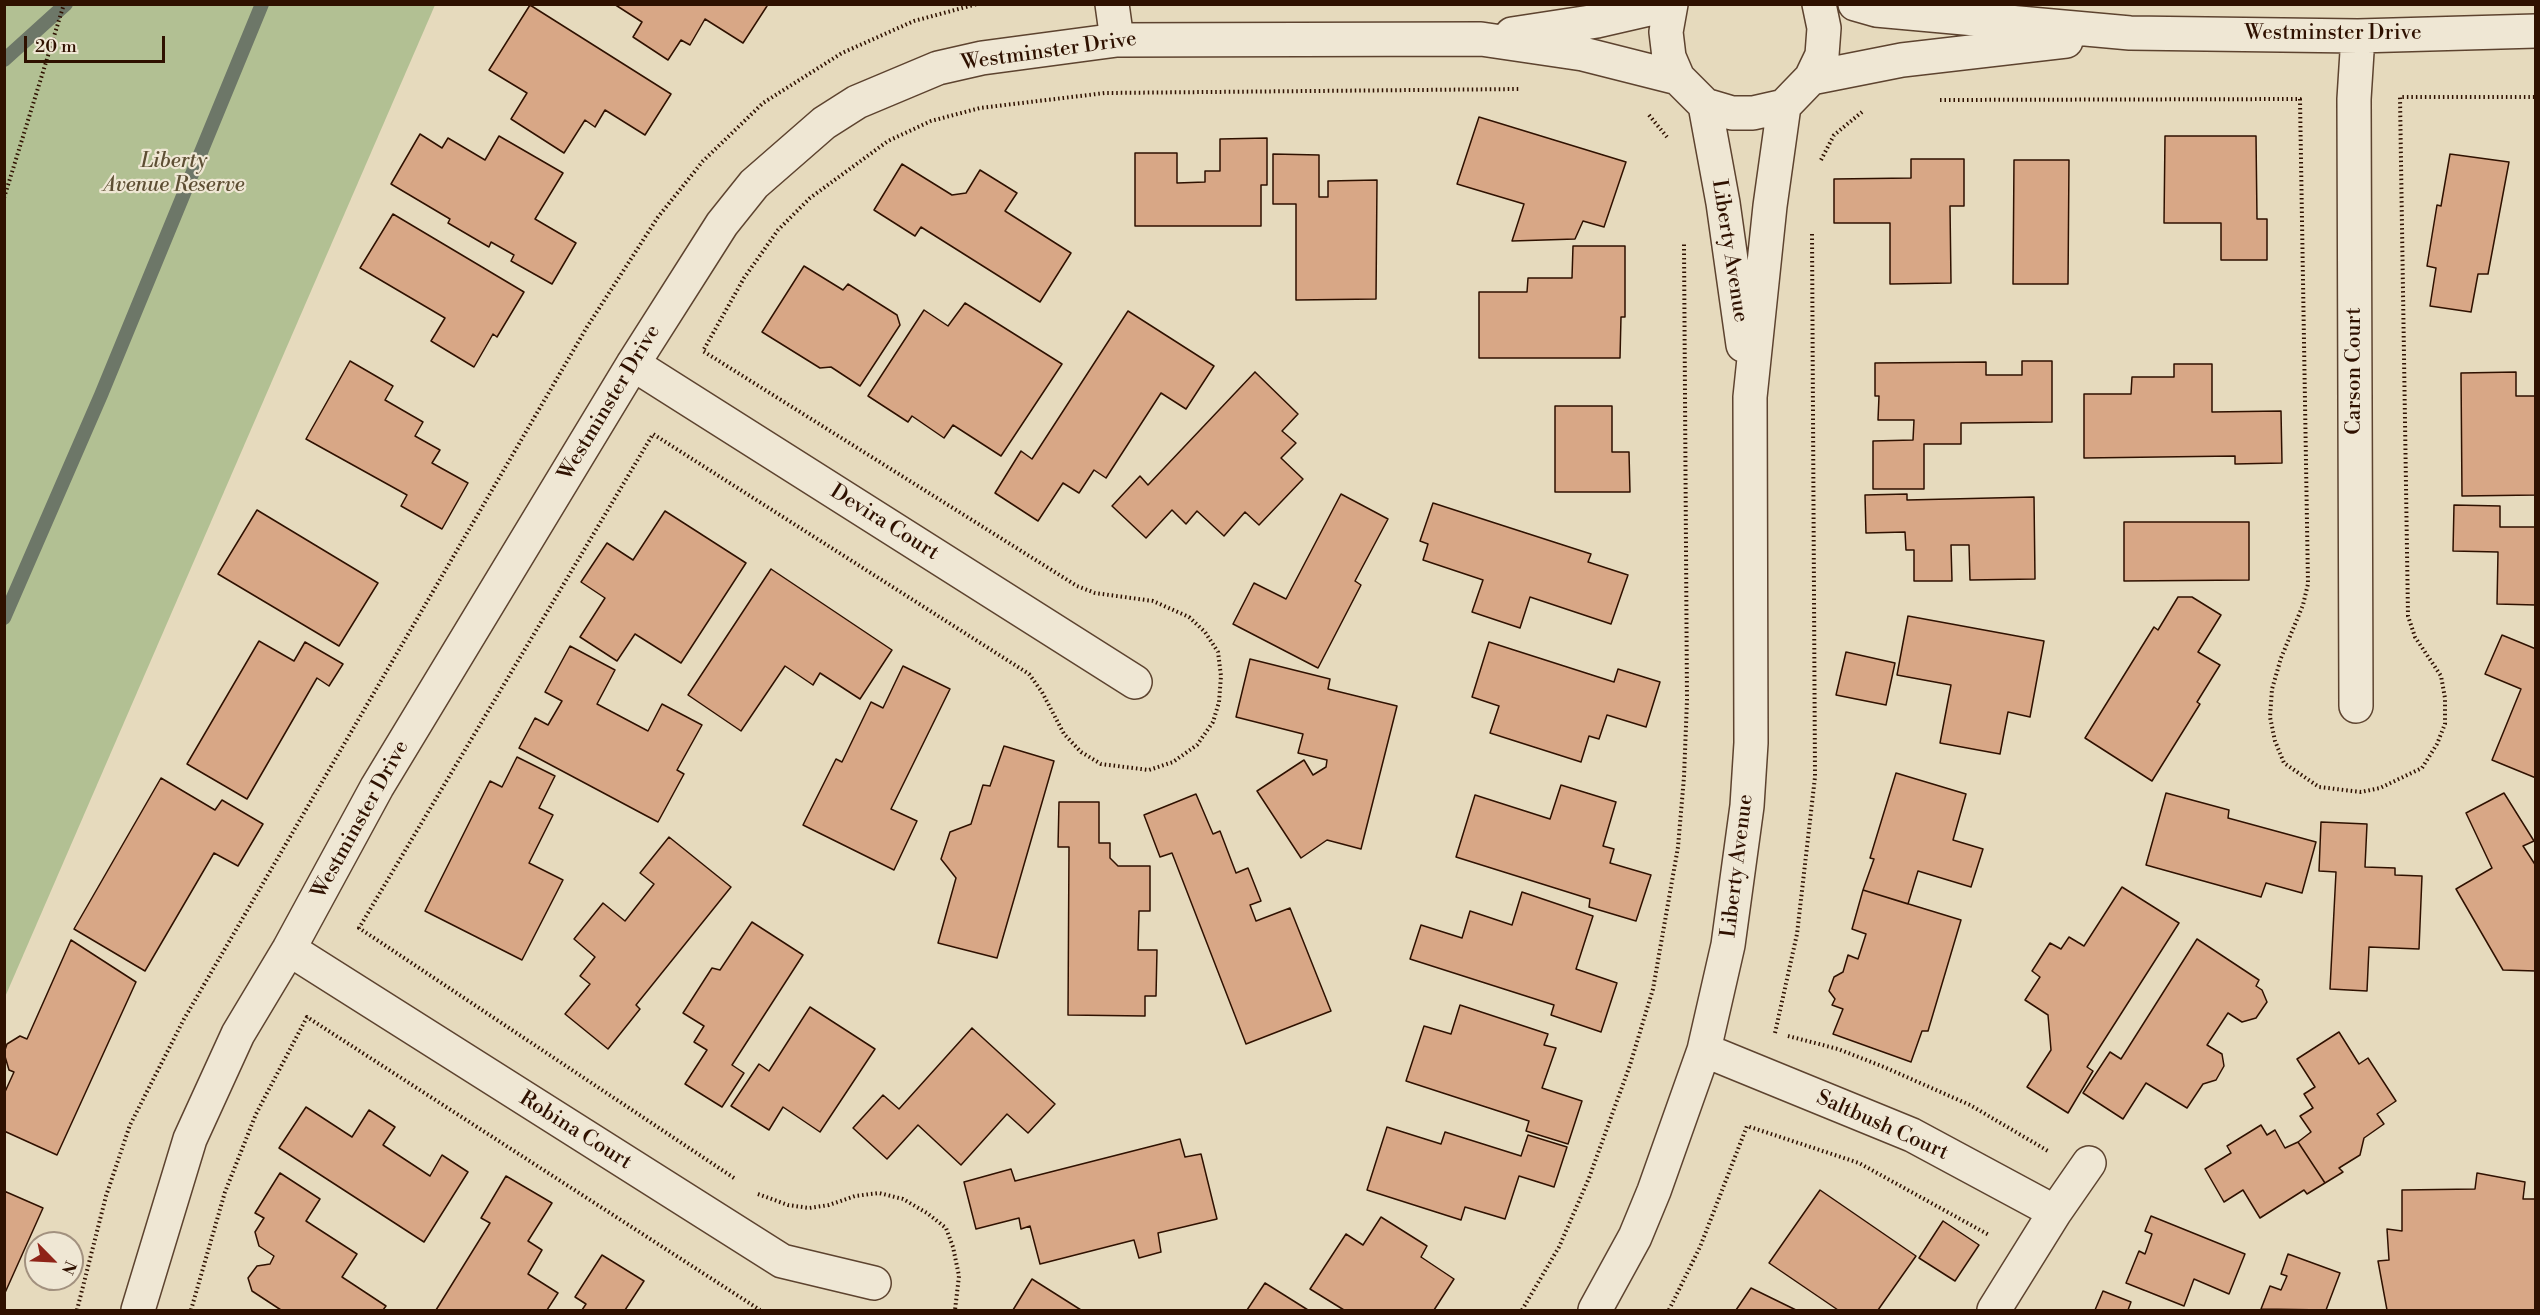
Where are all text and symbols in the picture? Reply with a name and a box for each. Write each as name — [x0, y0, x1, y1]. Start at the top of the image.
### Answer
street label: Westminster Drive — [2244, 21, 2422, 47]
scale bar — [27, 24, 168, 62]
street label: Westminster Drive — [960, 27, 1138, 77]
text: 20 m — [35, 35, 77, 58]
park label: Liberty Avenue Reserve — [103, 149, 245, 199]
street label: Liberty Avenue — [1705, 178, 1753, 324]
street label: Carson Court — [2342, 307, 2368, 435]
street label: Westminster Drive — [554, 321, 666, 485]
street label: Devira Court — [825, 480, 943, 566]
street label: Westminster Drive — [307, 736, 415, 904]
street label: Liberty Avenue — [1717, 793, 1759, 939]
street label: Robina Court — [514, 1086, 636, 1176]
street label: Saltbush Court — [1812, 1086, 1952, 1166]
north arrow — [24, 1231, 84, 1291]
text: N — [57, 1258, 80, 1277]

